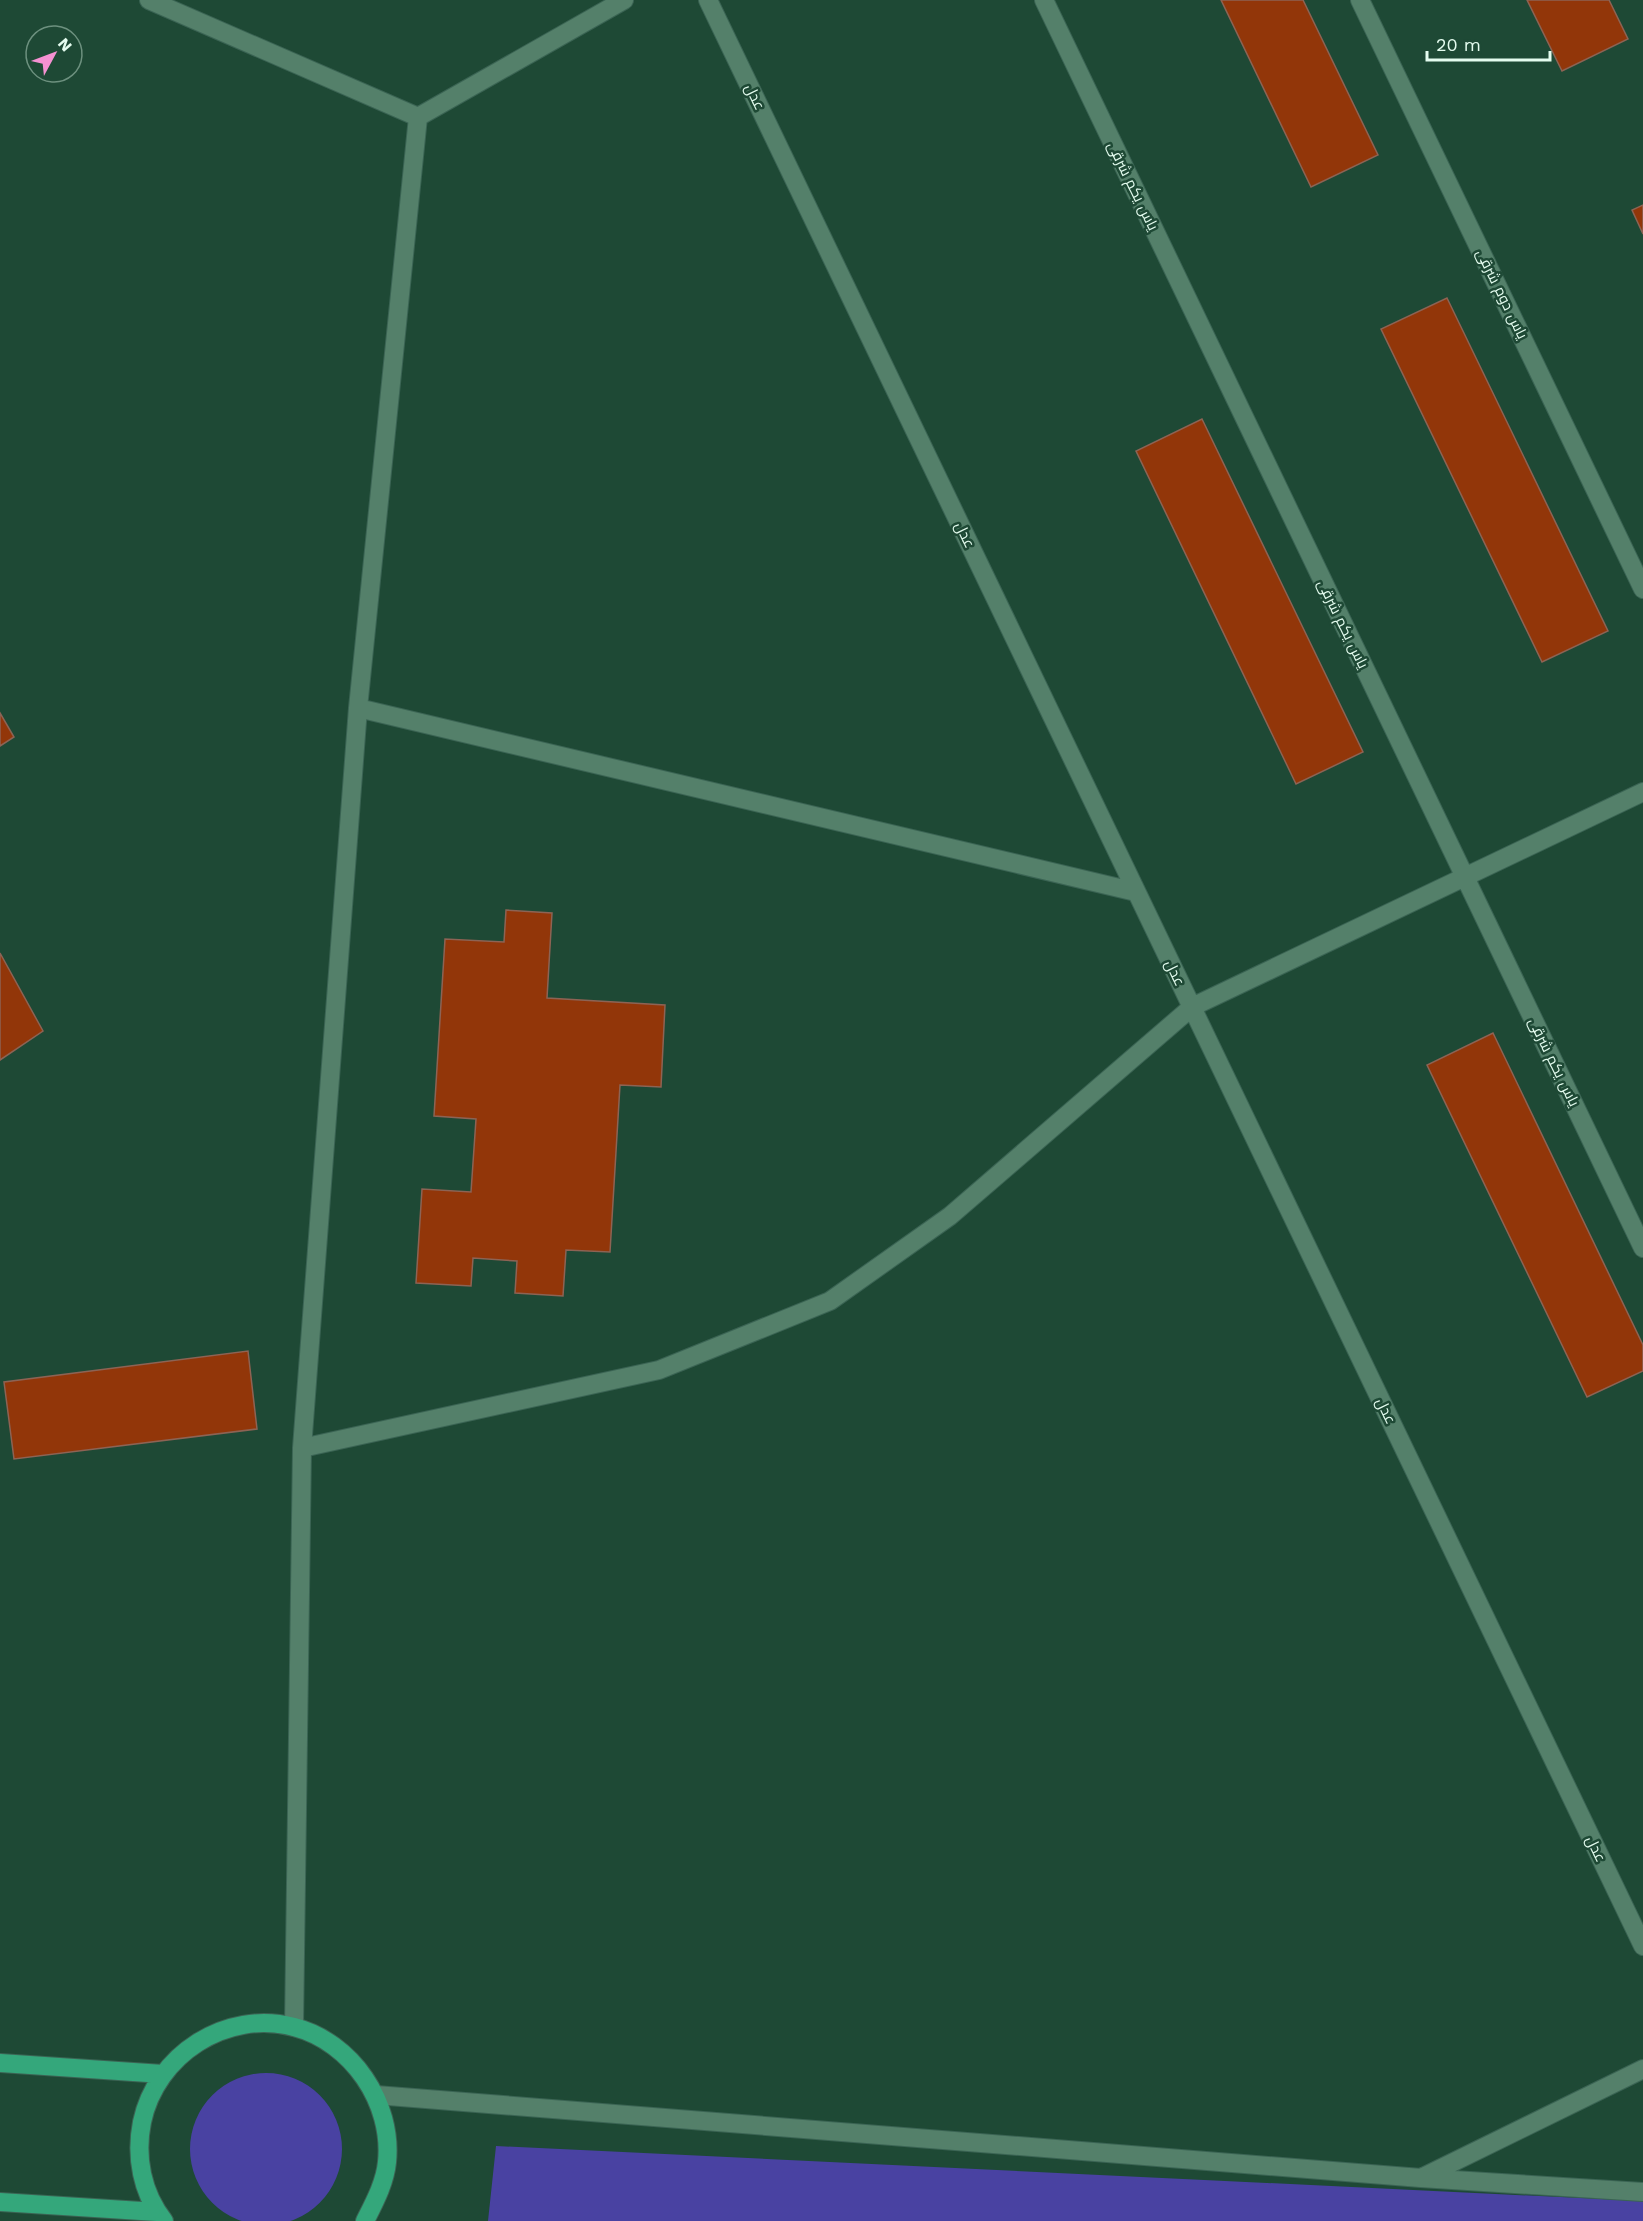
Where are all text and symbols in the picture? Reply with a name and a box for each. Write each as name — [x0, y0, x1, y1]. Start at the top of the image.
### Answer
north arrow — [24, 24, 84, 84]
scale bar — [1427, 24, 1550, 62]
text: N — [54, 34, 76, 55]
text: 20 m — [1436, 34, 1481, 55]
street label: عدل — [741, 81, 769, 113]
street label: یاس یکم شرقی — [1103, 139, 1162, 234]
street label: یاس دوم شرقی — [1472, 246, 1531, 342]
street label: عدل — [951, 519, 979, 551]
street label: یاس یکم شرقی — [1313, 577, 1372, 672]
street label: عدل — [1161, 957, 1189, 989]
street label: یاس یکم شرقی — [1524, 1015, 1583, 1110]
street label: عدل — [1372, 1395, 1400, 1427]
street label: عدل — [1582, 1833, 1610, 1865]

